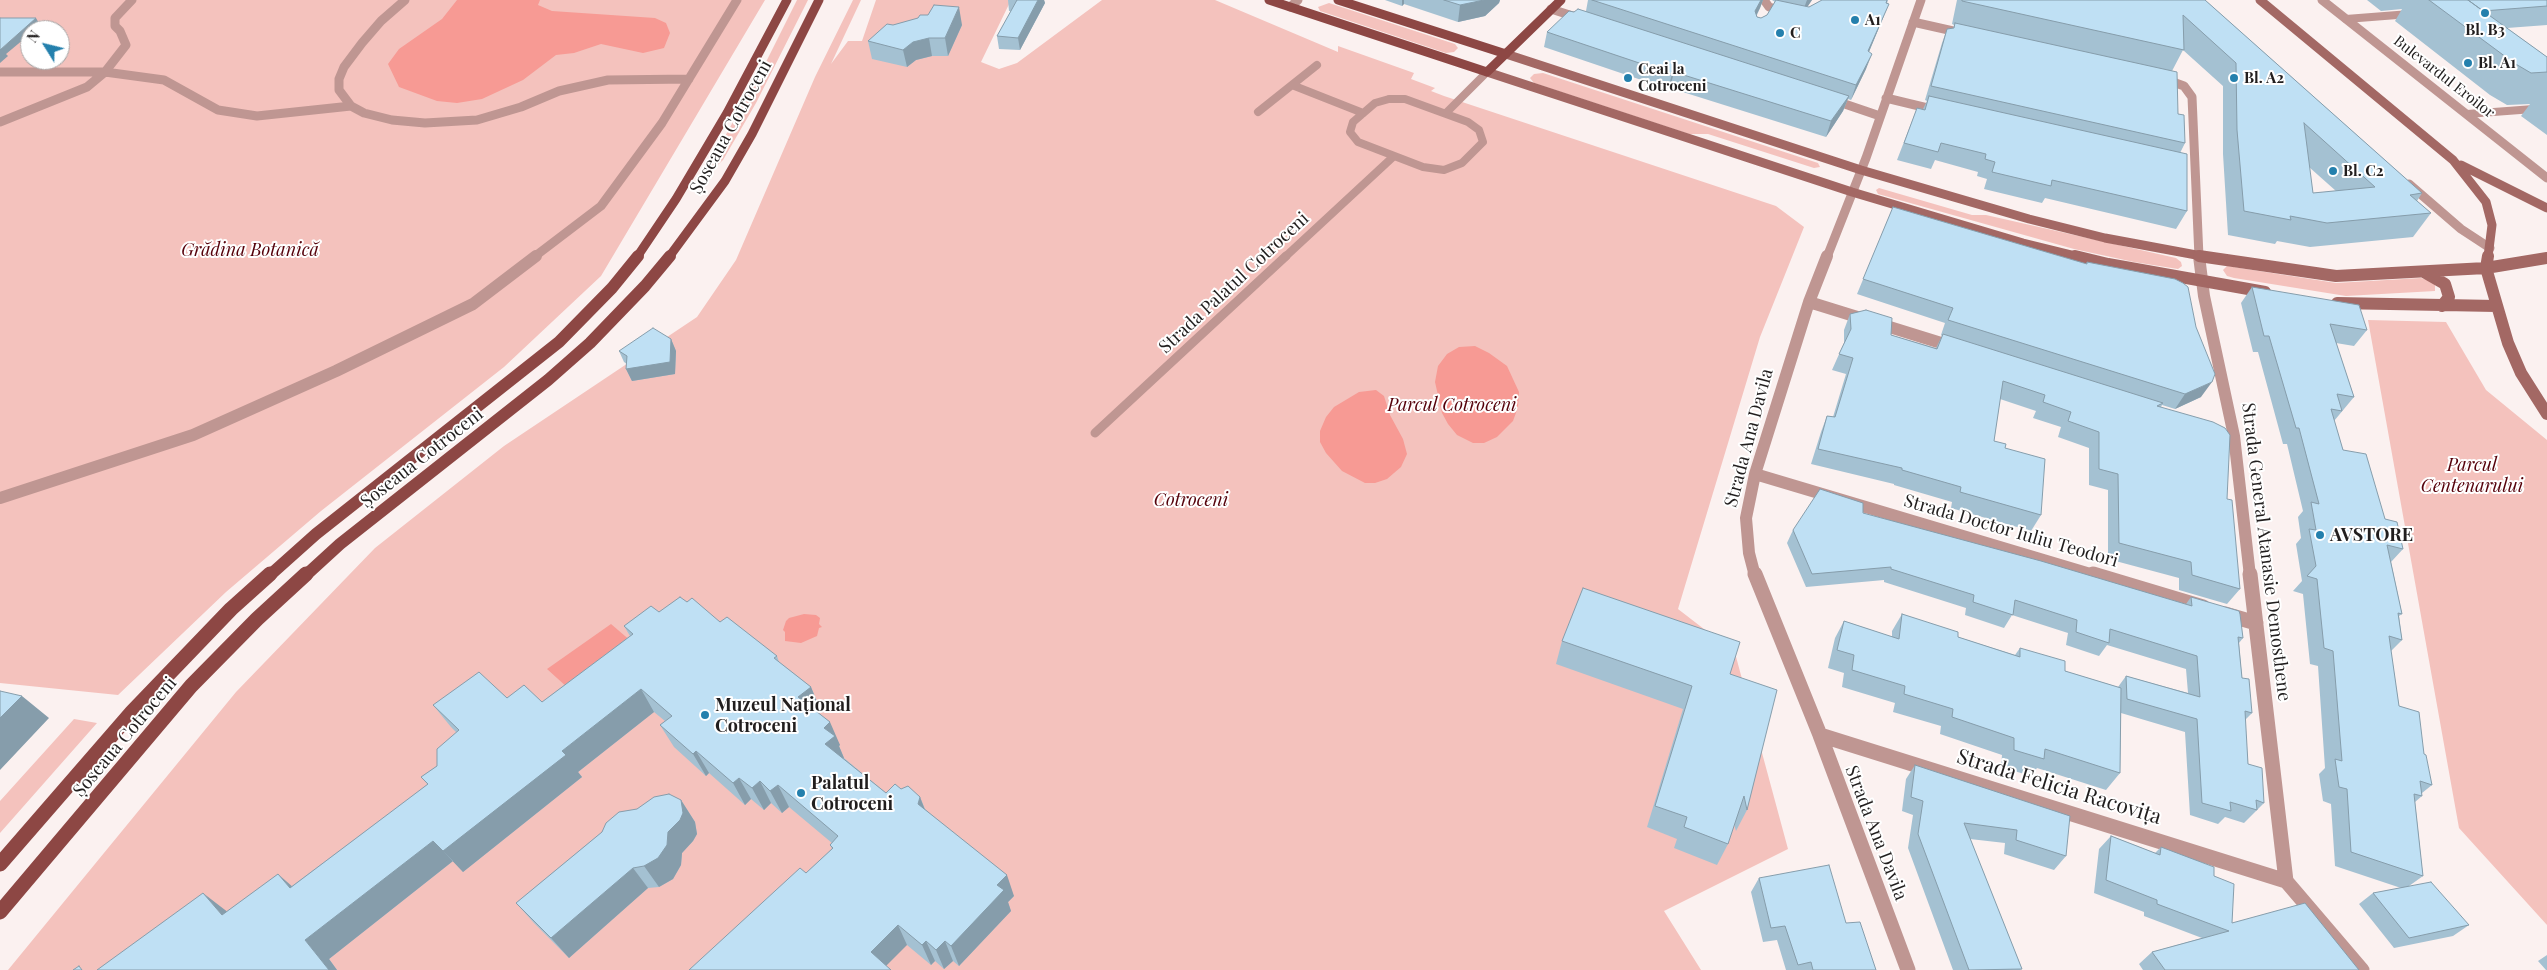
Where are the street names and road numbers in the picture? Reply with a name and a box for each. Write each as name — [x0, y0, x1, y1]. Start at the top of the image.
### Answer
street label: Bulevardul Eroilor — [2390, 32, 2498, 122]
street label: Șoseaua Cotroceni — [685, 56, 777, 198]
street label: Strada Palatul Cotroceni — [1155, 208, 1313, 358]
street label: Strada Ana Davila — [1720, 366, 1778, 510]
street label: Strada General Atanasie Demosthene — [2237, 402, 2295, 702]
street label: Șoseaua Cotroceni — [356, 403, 488, 513]
street label: Strada Doctor Iuliu Teodori — [1901, 490, 2121, 572]
street label: Șoseaua Cotroceni — [69, 673, 181, 801]
street label: Strada Felicia Racovița — [1954, 744, 2164, 830]
street label: Strada Ana Davila — [1840, 763, 1912, 903]

